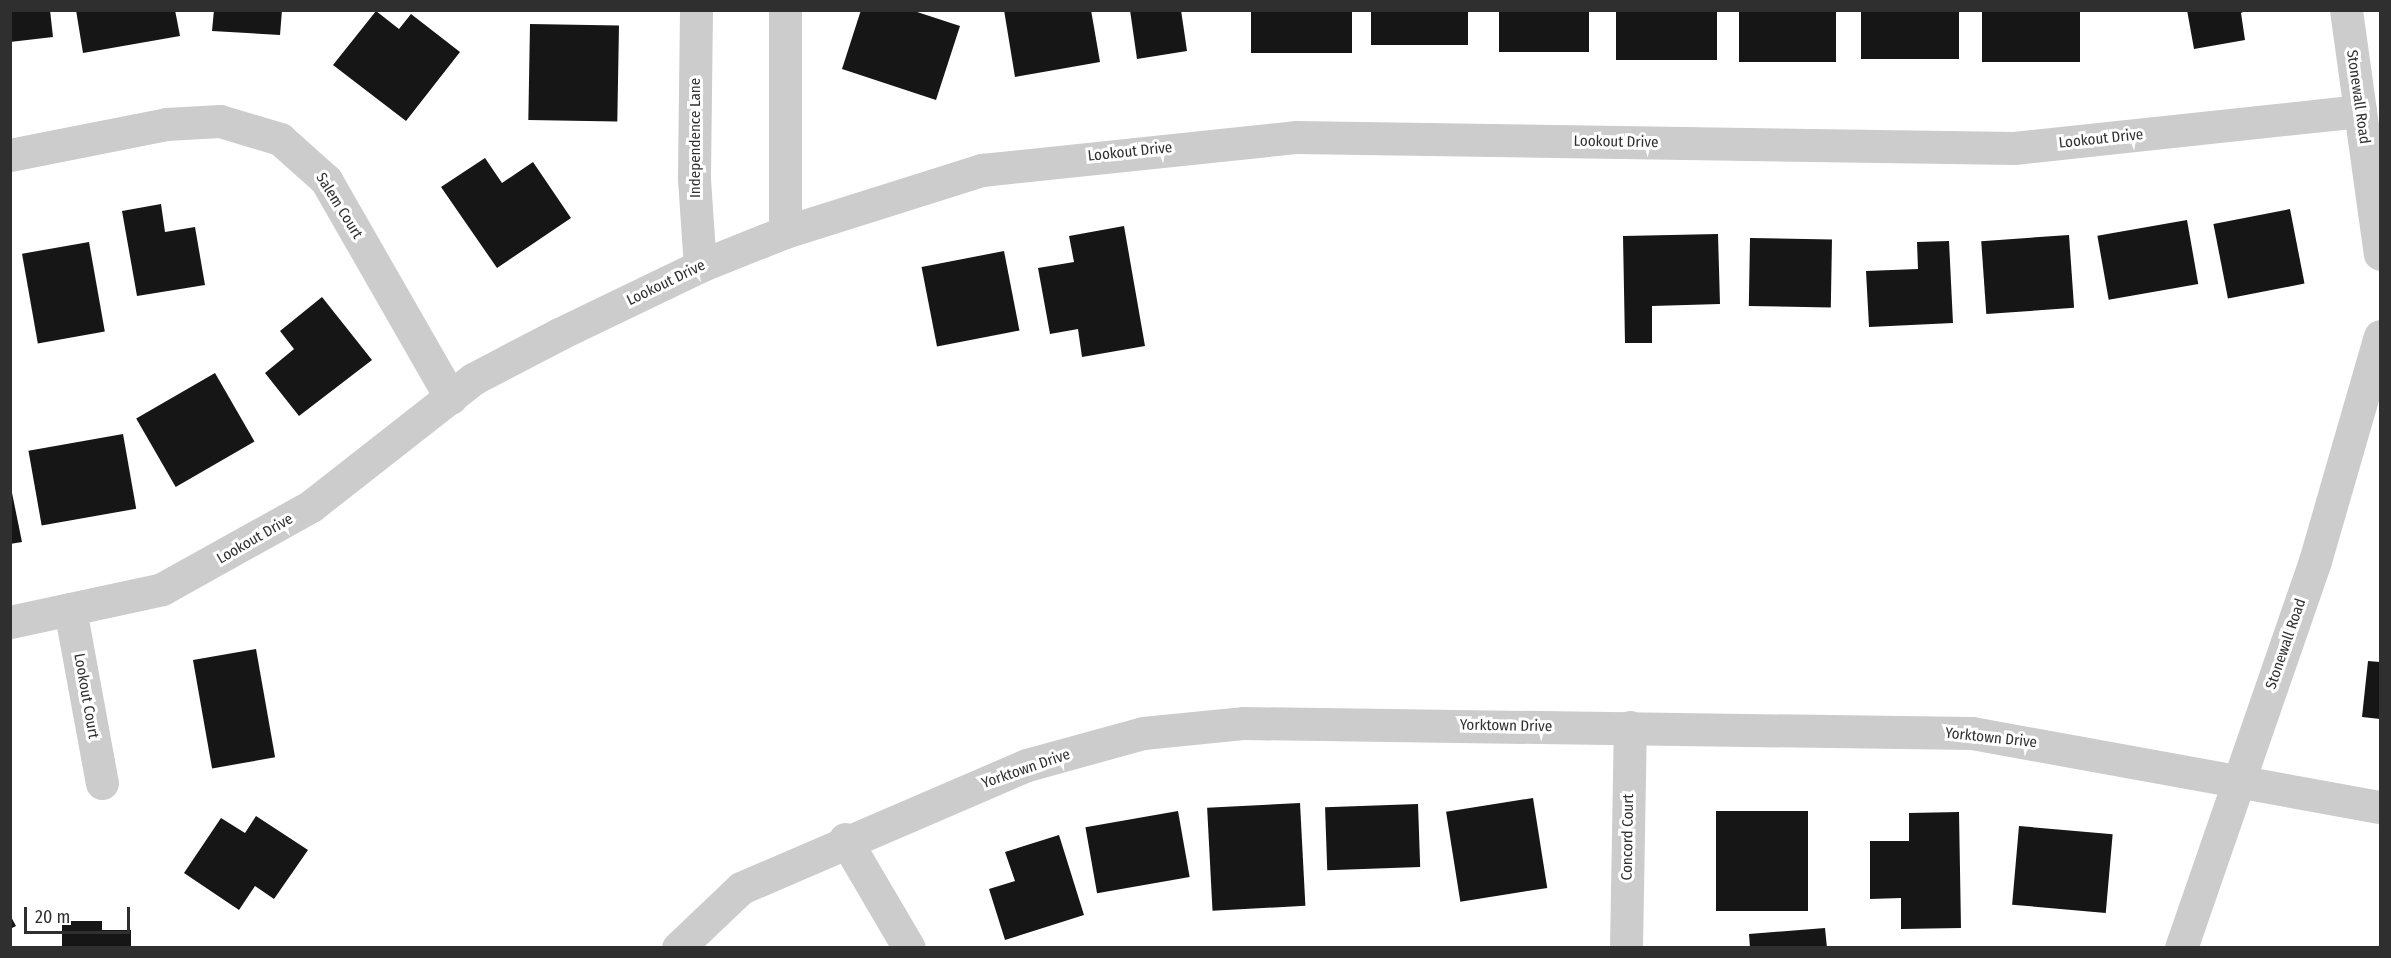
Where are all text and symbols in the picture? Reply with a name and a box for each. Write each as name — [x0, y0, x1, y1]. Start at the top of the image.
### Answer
street label: Stonewall Road — [2342, 49, 2374, 145]
street label: Independence Lane — [687, 78, 705, 198]
street label: Lookout Drive — [2058, 126, 2144, 152]
street label: Lookout Drive — [1573, 132, 1659, 152]
street label: Lookout Drive — [1087, 139, 1173, 165]
street label: Salem Court — [312, 170, 366, 242]
street label: Lookout Drive — [624, 256, 708, 310]
street label: Lookout Drive — [214, 510, 296, 568]
street label: Stonewall Road — [2262, 596, 2310, 692]
street label: Lookout Court — [70, 652, 102, 740]
street label: Yorktown Drive — [1460, 716, 1552, 736]
street label: Yorktown Drive — [1944, 724, 2038, 752]
street label: Yorktown Drive — [979, 745, 1073, 793]
street label: Concord Court — [1618, 793, 1638, 881]
scale bar — [27, 895, 134, 933]
text: 20 m — [35, 906, 70, 928]

